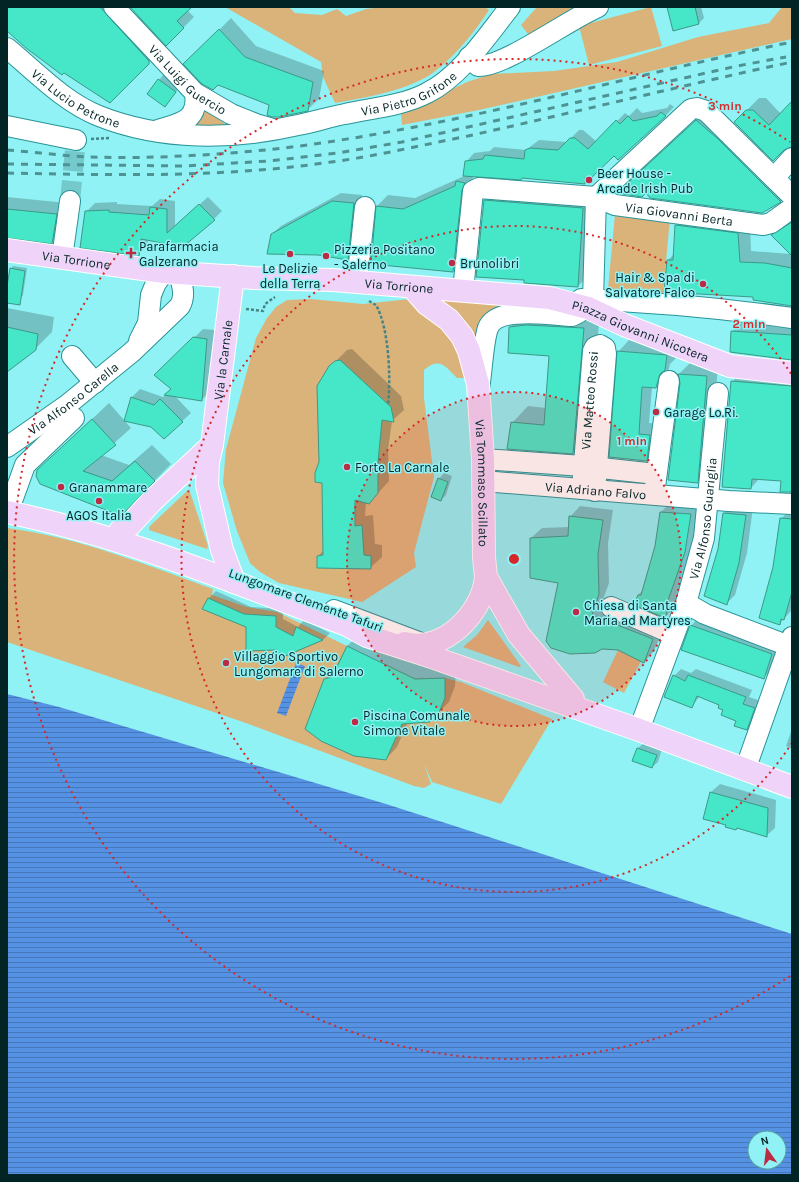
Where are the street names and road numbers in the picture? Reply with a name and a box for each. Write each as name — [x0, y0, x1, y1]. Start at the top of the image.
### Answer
street label: Via Luigi Guercio — [146, 42, 229, 117]
street label: Via Lucio Petrone — [29, 66, 122, 130]
street label: Via Pietro Grifone — [360, 68, 460, 118]
street label: Via Giovanni Berta — [624, 199, 734, 228]
street label: Via Torrione — [41, 248, 112, 272]
street label: Via Torrione — [364, 275, 434, 296]
street label: Piazza Giovanni Nicotera — [570, 297, 711, 365]
street label: Via la Carnale — [210, 319, 235, 401]
street label: Via Matteo Rossi — [578, 350, 600, 450]
street label: Via Alfonso Carella — [25, 359, 121, 438]
street label: Via Tommaso Scillato — [473, 419, 491, 547]
street label: Via Alfonso Guariglia — [685, 457, 719, 581]
street label: Via Adriano Falvo — [544, 479, 647, 502]
street label: Lungomare Clemente Tafuri — [227, 565, 385, 635]

